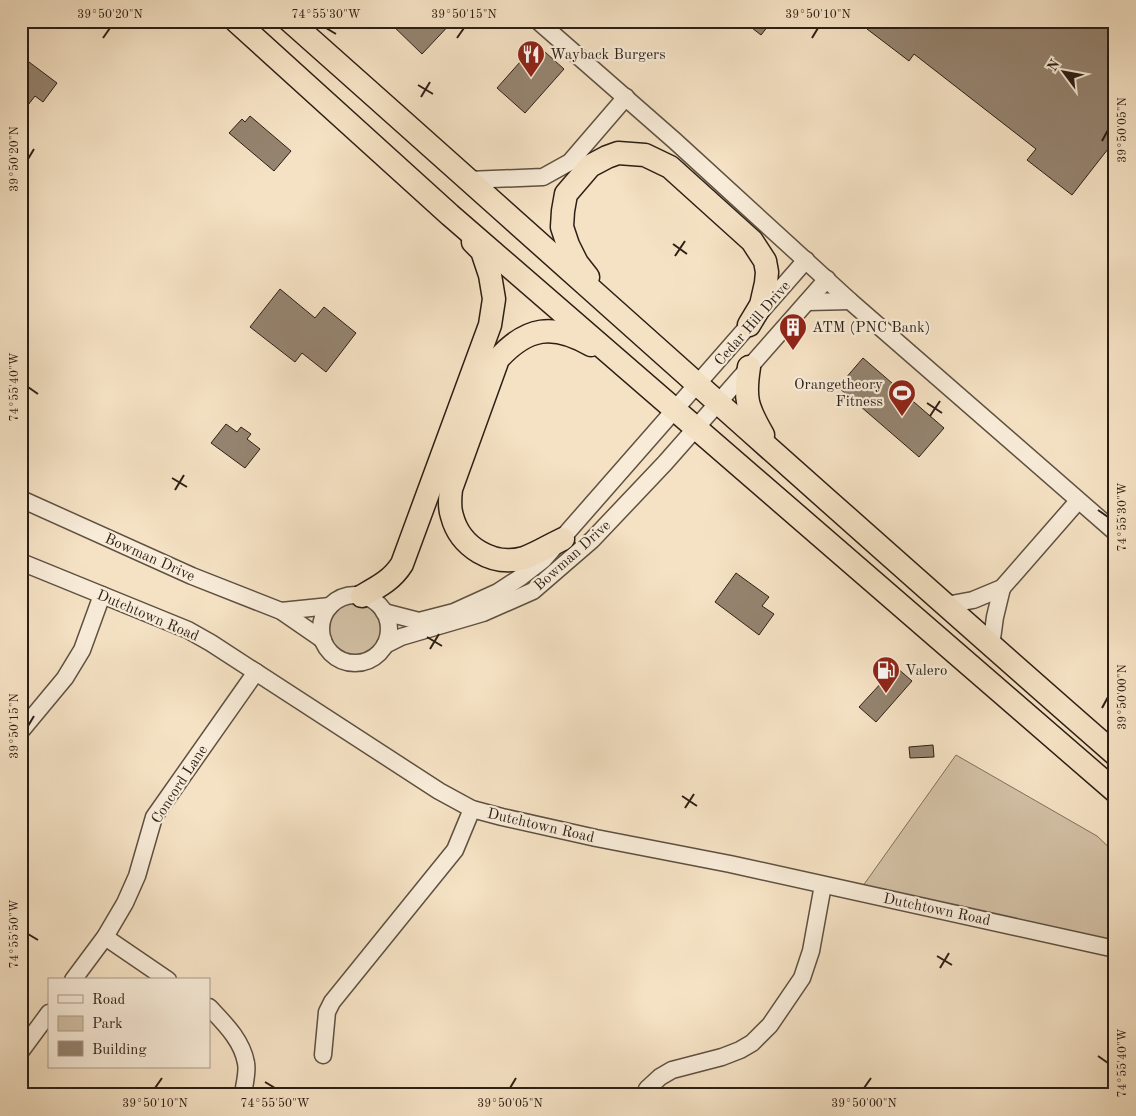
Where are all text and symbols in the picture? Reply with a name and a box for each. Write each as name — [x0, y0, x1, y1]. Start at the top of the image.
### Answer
text: 39°50'20"N — [77, 8, 143, 21]
text: 74°55'30"W — [291, 8, 361, 21]
text: 39°50'15"N — [431, 8, 497, 21]
text: 39°50'10"N — [785, 8, 851, 21]
restaurant icon: Wayback Burgers — [516, 39, 546, 78]
place label: Wayback Burgers — [550, 48, 666, 63]
north arrow — [1038, 48, 1088, 98]
text: N — [1045, 57, 1063, 74]
text: 39°50'05"N — [1116, 97, 1129, 163]
text: 39°50'20"N — [8, 126, 21, 192]
street label: Cedar Hill Drive — [712, 279, 794, 369]
building icon: ATM (PNC Bank) — [778, 312, 808, 351]
place label: ATM (PNC Bank) — [812, 321, 930, 336]
text: 74°55'40"W — [8, 352, 21, 422]
place label: Orangetheory Fitness — [794, 378, 883, 410]
sports icon: Orangetheory Fitness — [887, 378, 917, 417]
text: 74°55'30"W — [1116, 482, 1129, 552]
street label: Bowman Drive — [532, 518, 614, 594]
street label: Bowman Drive — [102, 532, 197, 585]
street label: Dutchtown Road — [94, 588, 201, 645]
fuel station icon: Valero — [871, 655, 901, 694]
place label: Valero — [905, 664, 947, 679]
text: 39°50'00"N — [1116, 664, 1129, 730]
text: 39°50'15"N — [8, 693, 21, 759]
street label: Concord Lane — [149, 743, 211, 827]
street label: Dutchtown Road — [486, 807, 596, 846]
street label: Dutchtown Road — [882, 892, 992, 929]
text: 74°55'50"W — [8, 899, 21, 969]
legend — [48, 978, 210, 1068]
text: Road — [92, 993, 126, 1008]
text: Park — [92, 1017, 123, 1032]
text: 74°55'40"W — [1116, 1028, 1129, 1098]
text: Building — [92, 1043, 147, 1058]
text: 39°50'10"N — [122, 1097, 188, 1110]
text: 74°55'50"W — [240, 1097, 310, 1110]
text: 39°50'05"N — [477, 1097, 543, 1110]
text: 39°50'00"N — [831, 1097, 897, 1110]

